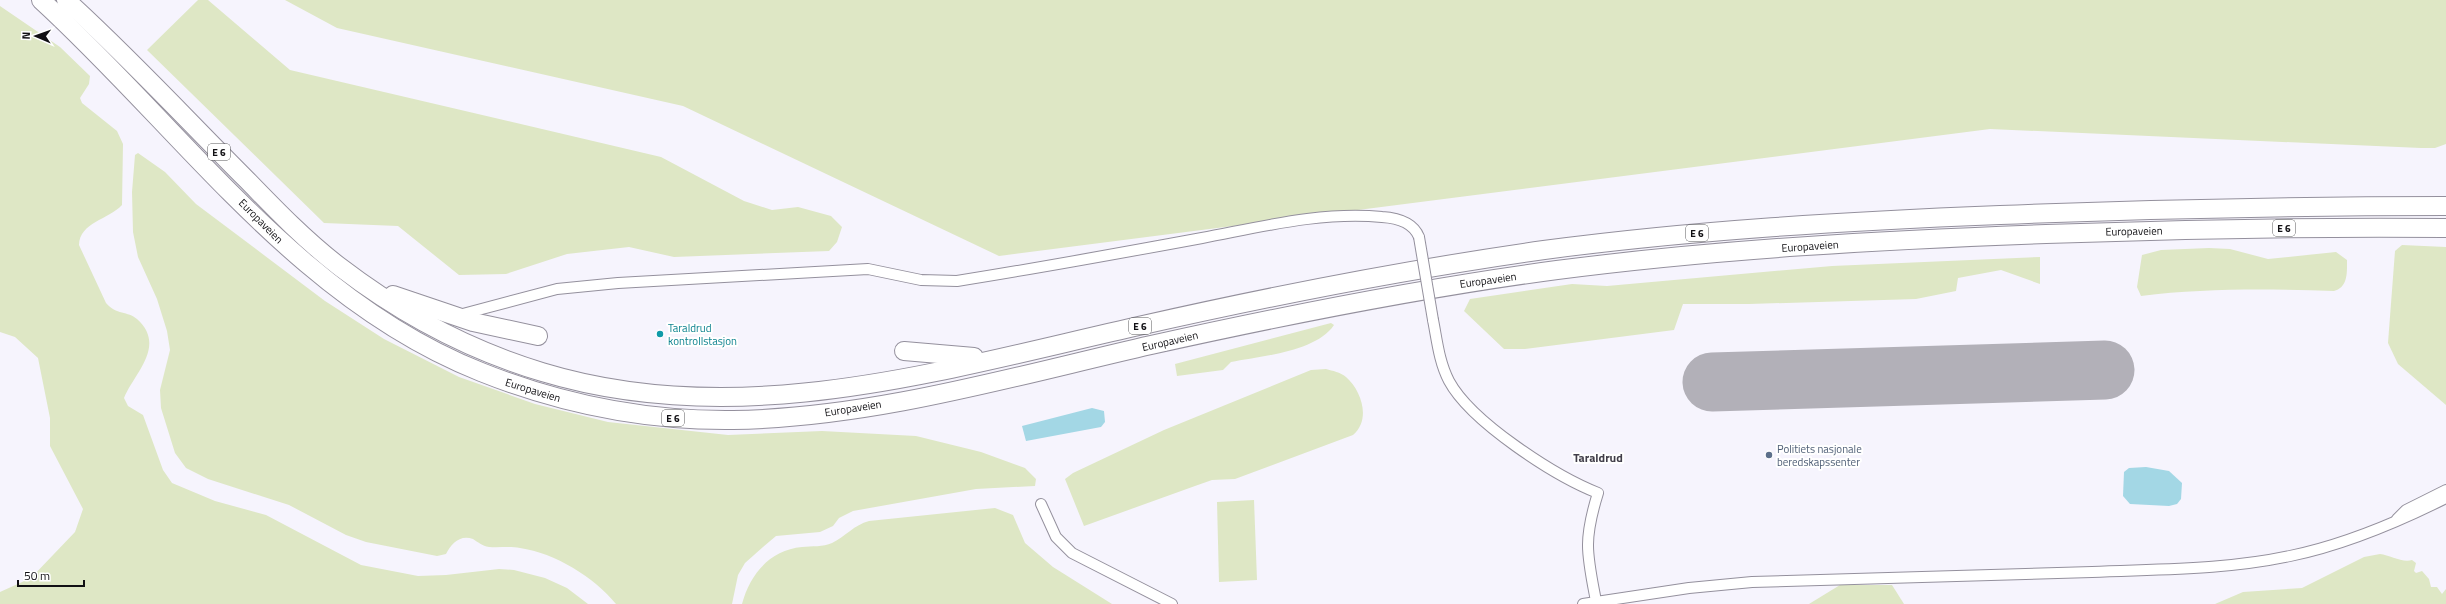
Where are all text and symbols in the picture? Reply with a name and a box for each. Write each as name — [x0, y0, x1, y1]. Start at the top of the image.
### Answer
north arrow — [16, 16, 56, 56]
text: N — [18, 32, 34, 40]
road number: E 6 — [208, 144, 230, 160]
street label: Europaveien — [235, 195, 287, 247]
road number: E 6 — [2273, 220, 2295, 236]
street label: Europaveien — [2105, 223, 2163, 239]
road number: E 6 — [1686, 225, 1708, 241]
street label: Europaveien — [1781, 236, 1839, 256]
street label: Europaveien — [1459, 268, 1518, 292]
road number: E 6 — [1129, 318, 1151, 334]
place label: Taraldrud kontrollstasjon — [668, 320, 737, 349]
street label: Europaveien — [1140, 327, 1200, 355]
marker: Taraldrud kontrollstasjon — [655, 329, 665, 339]
street label: Europaveien — [503, 374, 563, 406]
street label: Europaveien — [823, 396, 883, 420]
road number: E 6 — [662, 410, 684, 426]
place label: Politiets nasjonale beredskapssenter — [1777, 441, 1862, 470]
district label: Taraldrud — [1573, 448, 1623, 467]
marker: Politiets nasjonale beredskapssenter — [1764, 450, 1774, 460]
scale bar — [18, 562, 84, 588]
text: 50 m — [24, 566, 50, 585]

